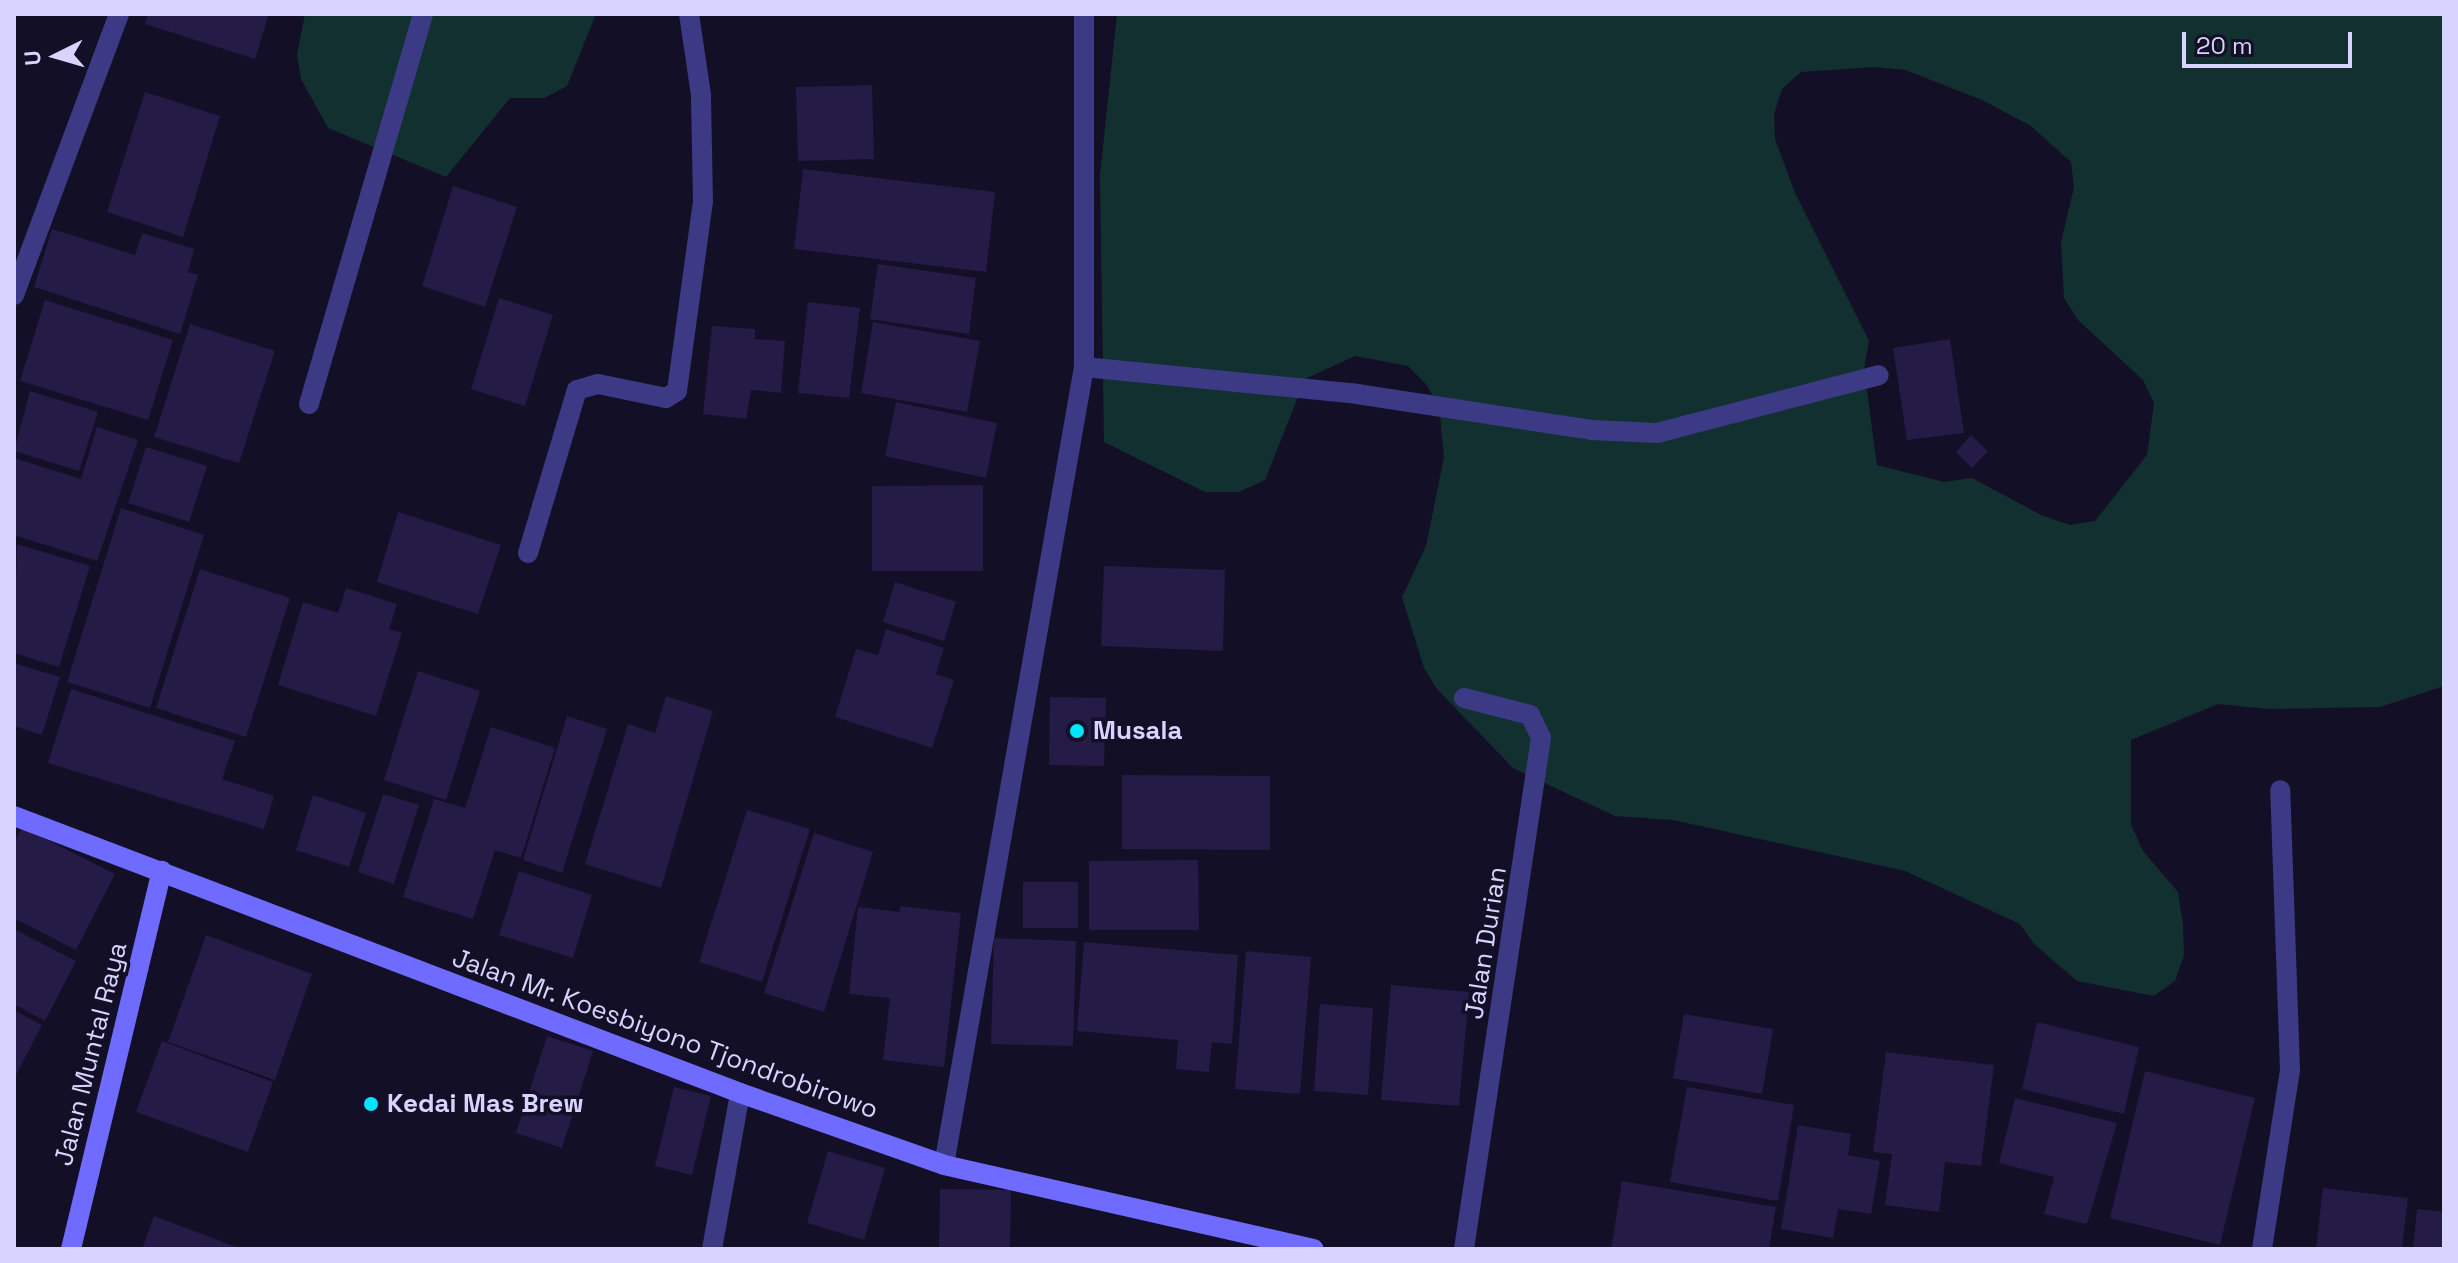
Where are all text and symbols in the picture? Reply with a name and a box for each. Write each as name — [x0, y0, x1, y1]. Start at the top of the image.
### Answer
north arrow — [16, 16, 96, 96]
scale bar — [2186, 16, 2356, 66]
text: 20 m — [2196, 30, 2253, 61]
text: U — [18, 50, 47, 67]
place label: Musala — [1093, 715, 1182, 747]
marker: Musala — [1068, 722, 1086, 740]
street label: Jalan Durian — [1459, 865, 1513, 1021]
street label: Jalan Muntal Raya — [48, 939, 134, 1169]
street label: Jalan Mr. Koesbiyono Tjondrobirowo — [447, 942, 883, 1126]
place label: Kedai Mas Brew — [387, 1088, 584, 1120]
marker: Kedai Mas Brew — [362, 1095, 380, 1113]

